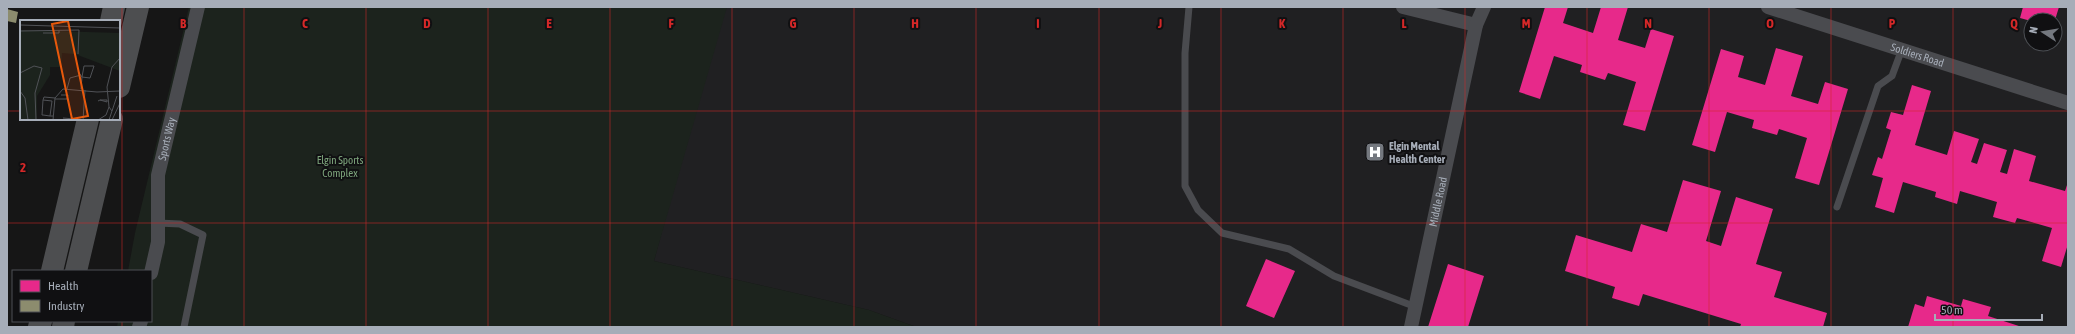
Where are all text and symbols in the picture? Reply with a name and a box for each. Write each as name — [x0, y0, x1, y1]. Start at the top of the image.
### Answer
north arrow — [2023, 12, 2063, 52]
text: B — [180, 16, 187, 31]
text: C — [302, 16, 308, 31]
text: D — [423, 16, 431, 31]
text: E — [546, 16, 552, 31]
text: F — [668, 16, 674, 31]
text: G — [790, 16, 797, 31]
text: H — [911, 16, 919, 31]
text: I — [1036, 16, 1040, 31]
text: J — [1157, 16, 1162, 31]
text: K — [1279, 16, 1286, 31]
text: L — [1401, 16, 1407, 31]
text: M — [1522, 16, 1531, 31]
text: N — [1644, 16, 1652, 31]
text: O — [1766, 16, 1774, 31]
text: P — [1889, 16, 1896, 31]
text: Q — [2010, 16, 2018, 31]
inset map — [20, 20, 120, 120]
text: N — [2027, 25, 2040, 34]
street label: Soldiers Road — [1889, 41, 1946, 69]
street label: Sports Way — [156, 116, 178, 162]
place label: Elgin Mental Health Center — [1389, 140, 1446, 165]
hospital icon: Elgin Mental Health Center — [1364, 141, 1386, 163]
park label: Elgin Sports Complex — [317, 154, 363, 179]
text: 2 — [20, 160, 26, 175]
street label: Middle Road — [1427, 176, 1449, 228]
legend — [12, 270, 152, 322]
text: Health — [48, 279, 78, 293]
scale bar — [1935, 296, 2042, 322]
text: Industry — [48, 299, 85, 313]
text: 50 m — [1941, 303, 1963, 317]

